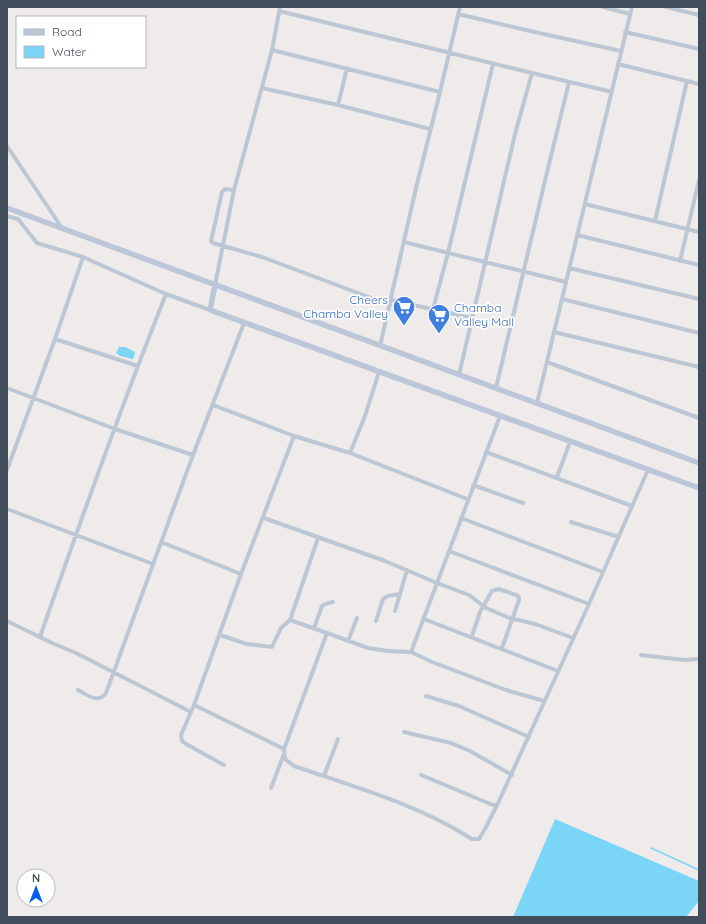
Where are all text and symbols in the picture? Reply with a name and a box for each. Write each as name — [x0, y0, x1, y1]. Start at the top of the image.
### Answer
legend — [16, 16, 146, 68]
text: Road — [52, 24, 82, 39]
text: Water — [52, 44, 87, 59]
place label: Cheers Chamba Valley — [303, 292, 388, 321]
supermarket icon: Cheers Chamba Valley — [391, 294, 417, 327]
place label: Chamba Valley Mall — [454, 300, 514, 329]
supermarket icon: Chamba Valley Mall — [426, 302, 452, 335]
north arrow — [16, 868, 56, 908]
text: N — [32, 871, 40, 885]

